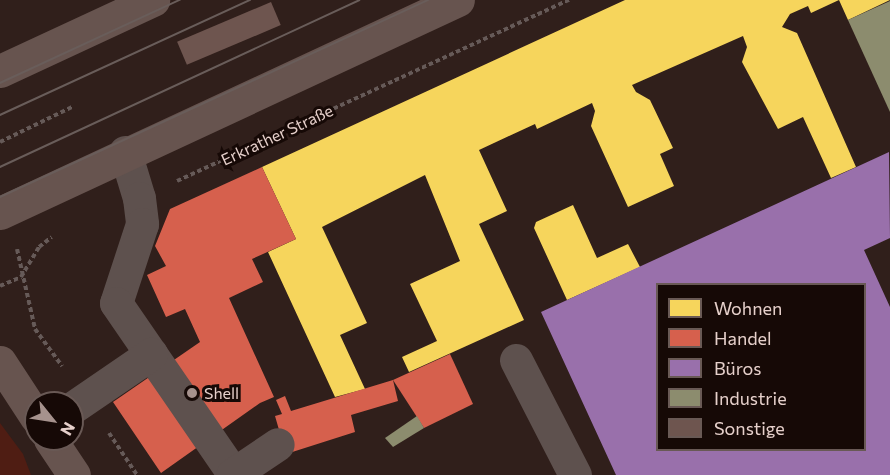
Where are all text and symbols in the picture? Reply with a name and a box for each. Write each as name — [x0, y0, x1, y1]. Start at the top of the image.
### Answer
street label: Erkrather Straße — [218, 101, 336, 169]
legend — [656, 283, 866, 451]
text: Wohnen — [714, 297, 782, 319]
text: Handel — [714, 327, 772, 349]
text: Büros — [714, 357, 761, 379]
place label: Shell — [204, 383, 239, 403]
marker: Shell — [185, 386, 199, 400]
text: Industrie — [714, 387, 787, 409]
north arrow — [24, 391, 84, 451]
text: Sonstige — [714, 417, 785, 439]
text: N — [57, 419, 80, 439]

